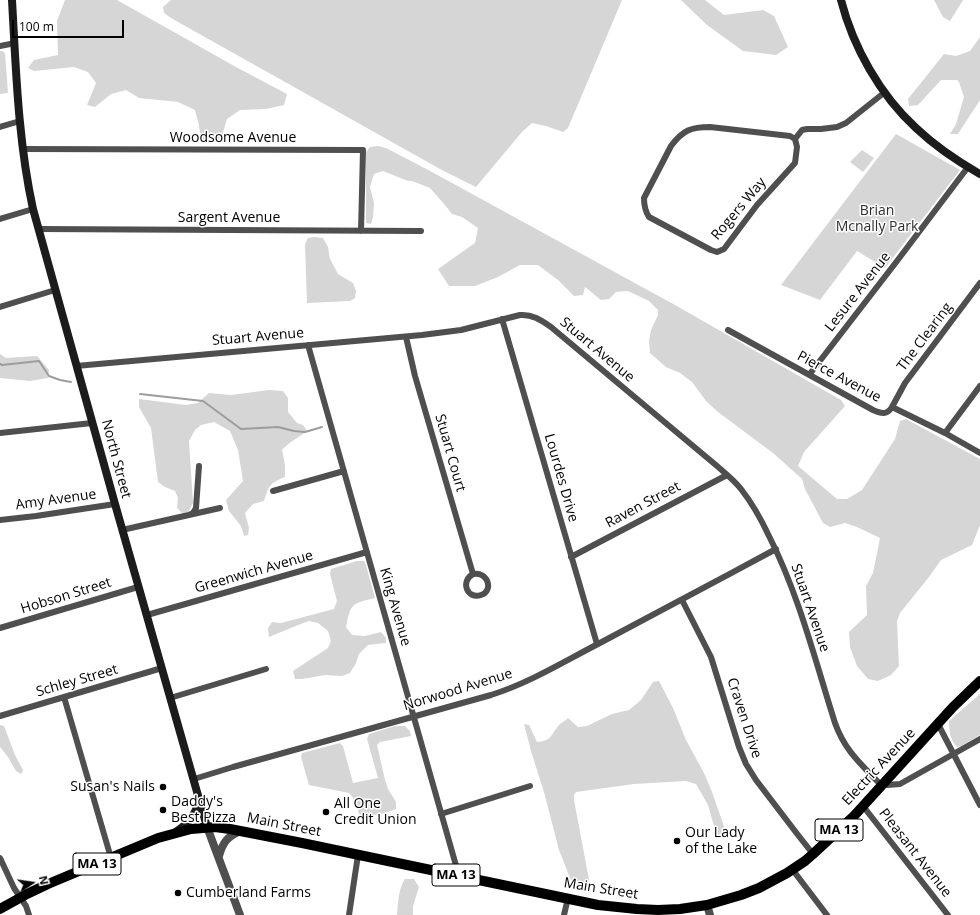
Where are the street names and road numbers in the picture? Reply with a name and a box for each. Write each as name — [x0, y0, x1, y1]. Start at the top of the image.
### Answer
street label: Woodsome Avenue — [170, 130, 296, 146]
street label: Rogers Way — [708, 174, 770, 244]
street label: Sargent Avenue — [178, 210, 280, 226]
street label: Lesure Avenue — [822, 249, 894, 335]
street label: The Clearing — [894, 300, 956, 374]
street label: Stuart Avenue — [556, 314, 638, 386]
street label: Stuart Avenue — [211, 325, 305, 349]
street label: Pierce Avenue — [794, 348, 884, 406]
street label: Stuart Court — [431, 412, 469, 494]
street label: North Street — [97, 418, 135, 500]
street label: Lourdes Drive — [540, 432, 582, 524]
street label: Raven Street — [603, 478, 683, 532]
street label: Amy Avenue — [15, 486, 97, 514]
street label: Greenwich Avenue — [193, 547, 315, 597]
street label: Stuart Avenue — [787, 562, 833, 654]
street label: King Avenue — [376, 566, 414, 648]
street label: Hobson Street — [19, 574, 113, 618]
street label: Schley Street — [34, 661, 120, 701]
street label: Norwood Avenue — [401, 665, 515, 715]
street label: Craven Drive — [723, 676, 765, 760]
street label: Electric Avenue — [839, 725, 919, 809]
street label: Pleasant Avenue — [875, 805, 955, 901]
street label: Main Street — [245, 810, 323, 840]
road number: MA 13 — [815, 819, 863, 841]
road number: MA 13 — [73, 853, 121, 875]
road number: MA 13 — [432, 864, 480, 886]
street label: Main Street — [563, 875, 639, 903]

